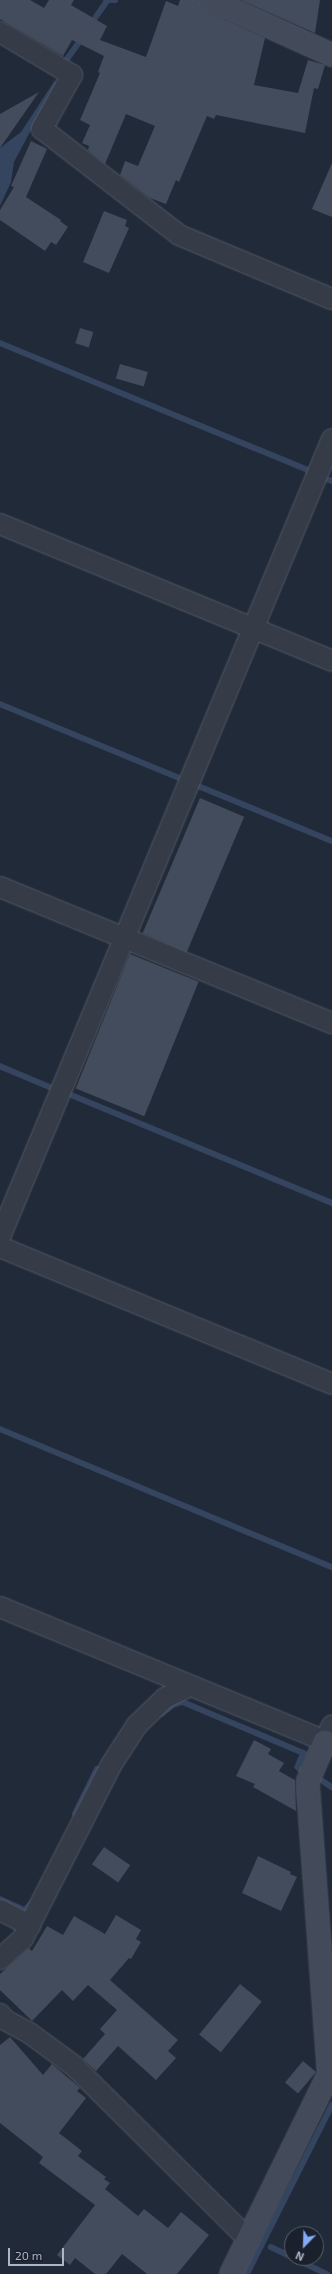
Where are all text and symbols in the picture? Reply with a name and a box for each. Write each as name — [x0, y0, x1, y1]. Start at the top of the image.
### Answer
north arrow — [284, 2226, 324, 2266]
scale bar — [10, 2240, 66, 2266]
text: 20 m — [15, 2248, 42, 2262]
text: N — [293, 2249, 306, 2264]

